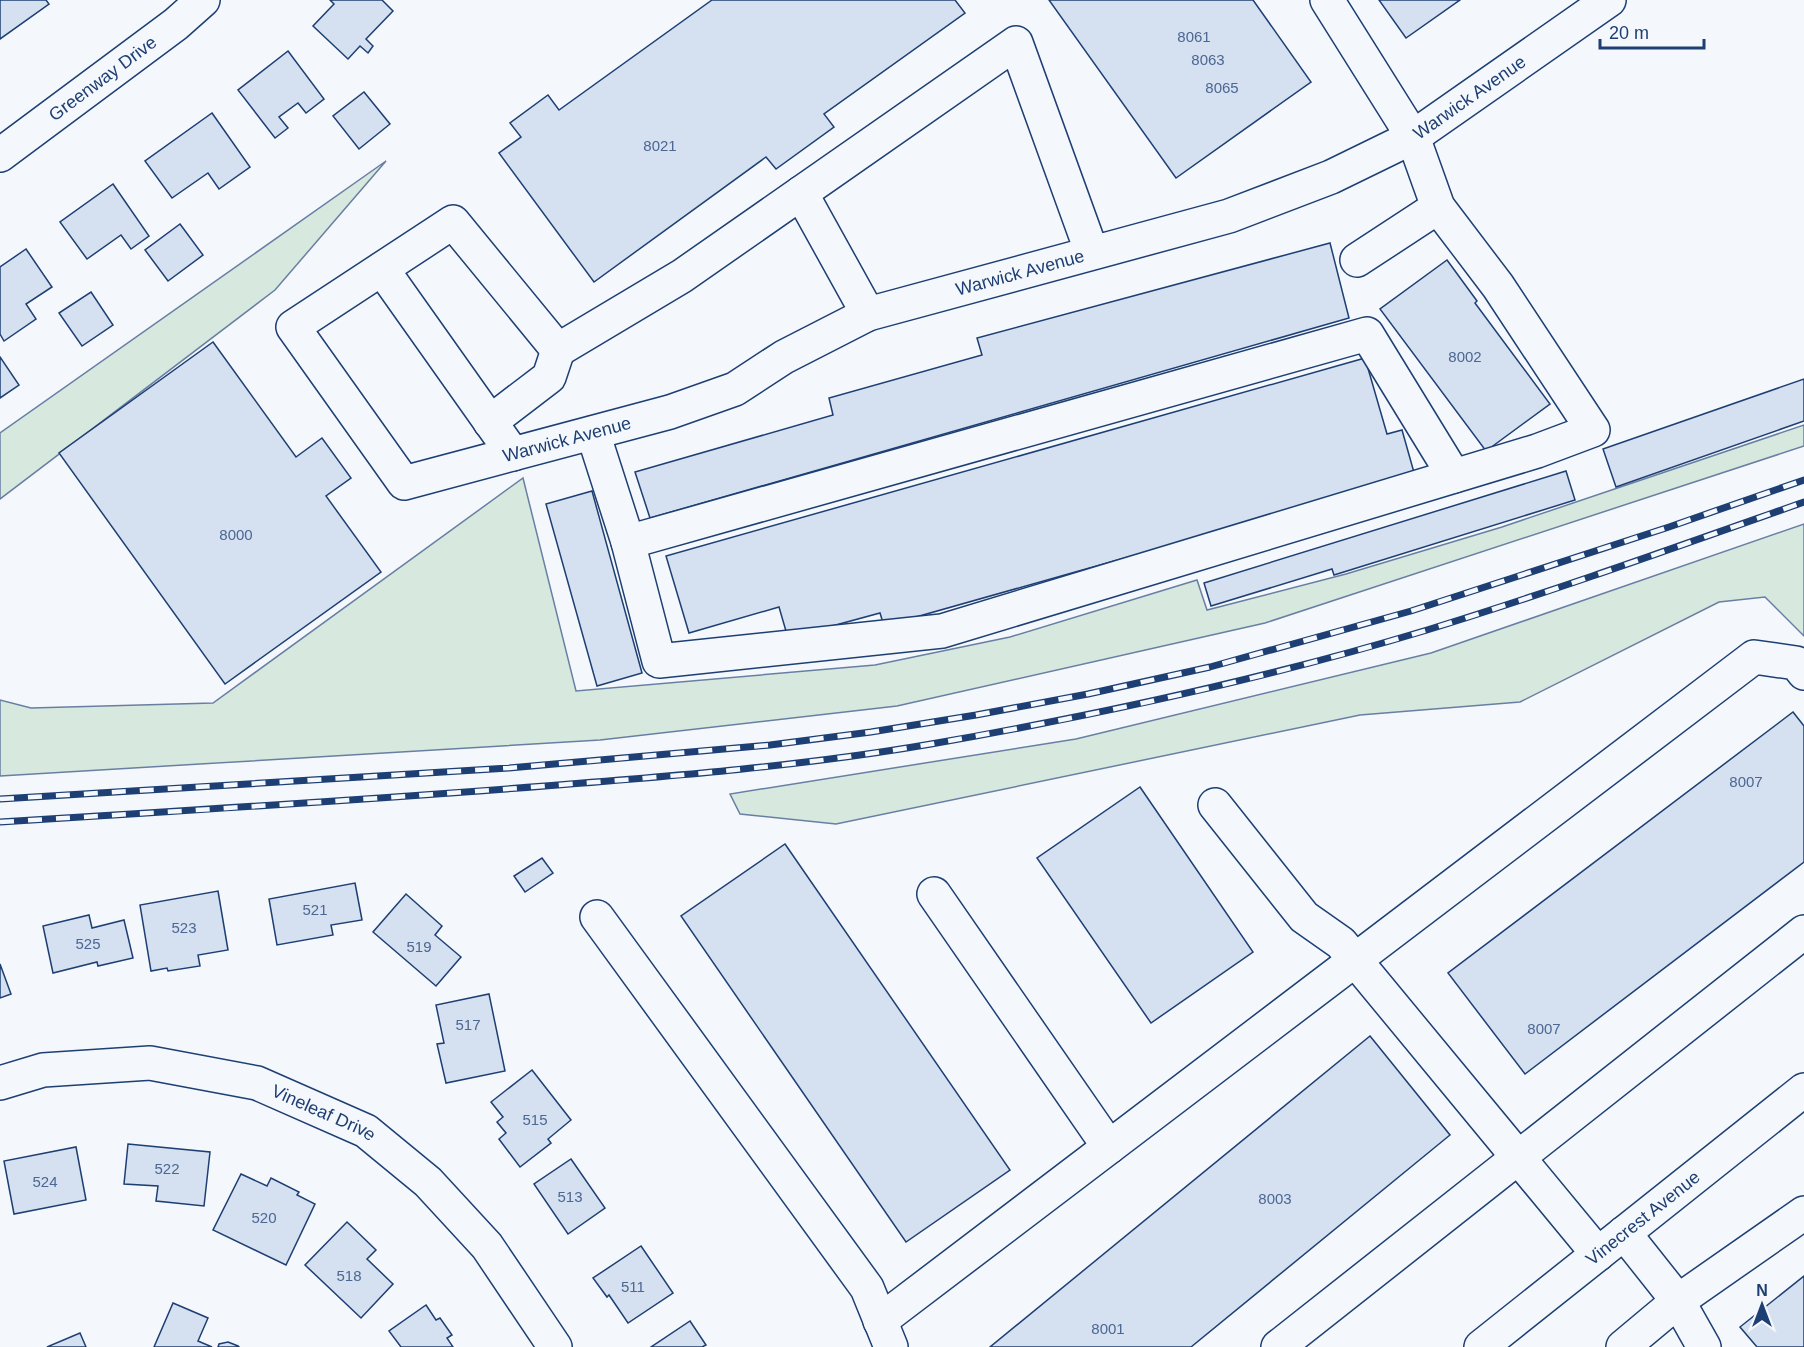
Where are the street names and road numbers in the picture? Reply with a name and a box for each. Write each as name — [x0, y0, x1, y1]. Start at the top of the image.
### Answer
street label: Greenway Drive — [45, 32, 160, 125]
street label: Warwick Avenue — [1410, 51, 1529, 144]
street label: Warwick Avenue — [954, 246, 1086, 300]
street label: Warwick Avenue — [501, 413, 633, 466]
street label: Vineleaf Drive — [269, 1081, 380, 1145]
street label: Vinecrest Avenue — [1582, 1167, 1704, 1269]

